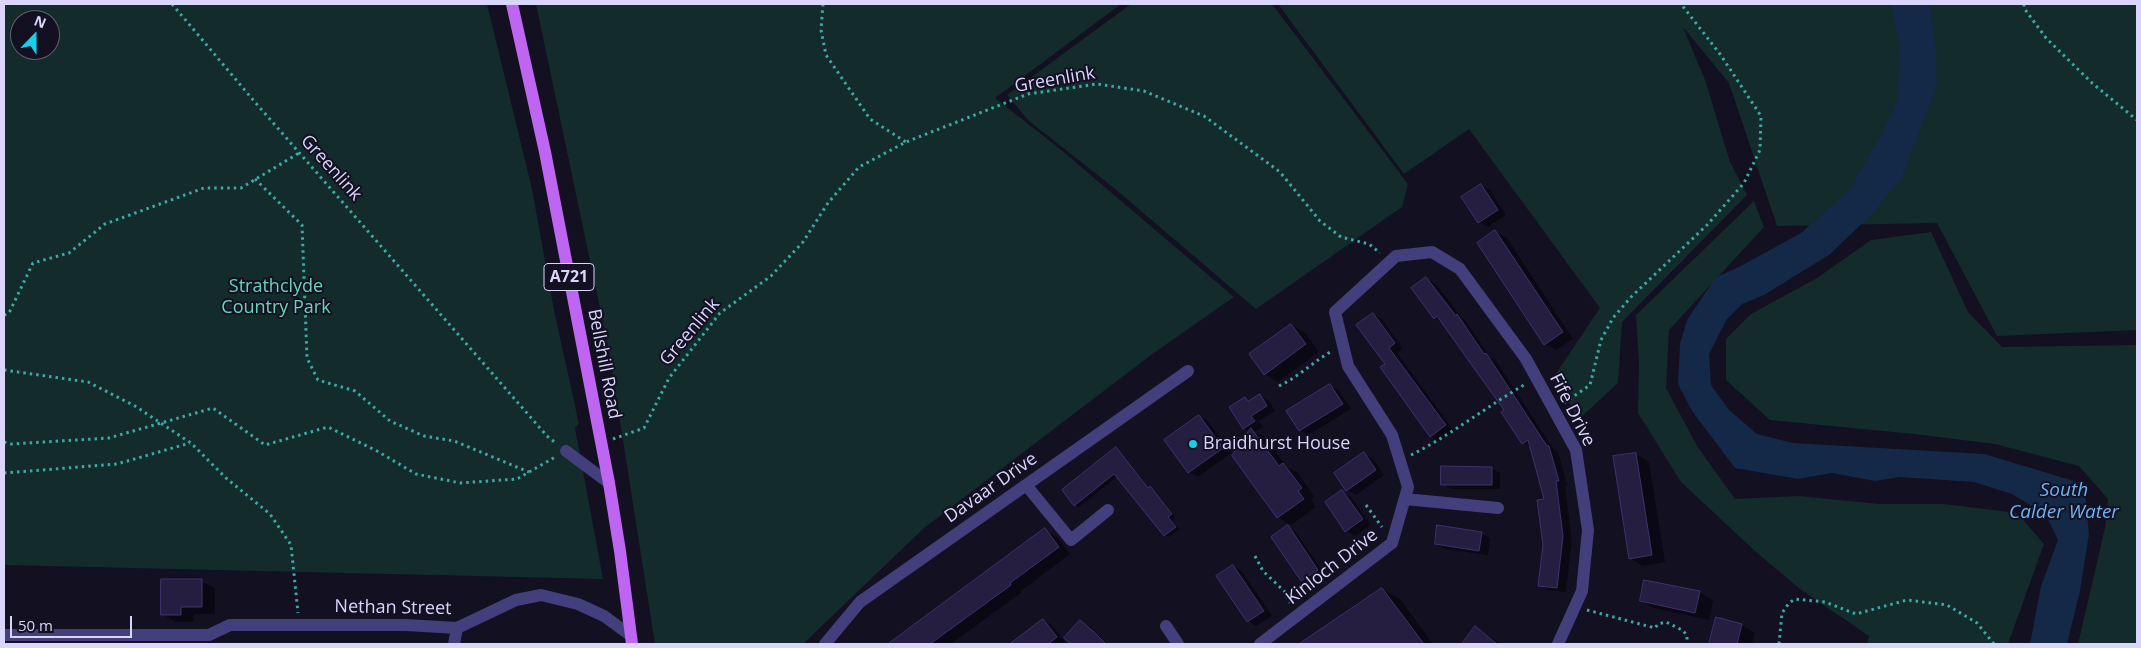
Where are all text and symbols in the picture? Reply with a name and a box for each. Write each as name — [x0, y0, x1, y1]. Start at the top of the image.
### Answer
north arrow — [10, 10, 60, 60]
text: N — [32, 11, 49, 32]
street label: Greenlink — [1013, 62, 1097, 98]
street label: Greenlink — [296, 131, 366, 205]
road number: A721 — [544, 264, 594, 290]
park label: Strathclyde Country Park — [221, 276, 331, 318]
street label: Greenlink — [656, 294, 724, 370]
street label: Bellshill Road — [583, 307, 625, 421]
street label: Fife Drive — [1545, 370, 1599, 450]
place label: Braidhurst House — [1203, 433, 1350, 455]
marker: Braidhurst House — [1187, 438, 1199, 450]
street label: Davaar Drive — [941, 448, 1041, 528]
water label: South Calder Water — [2009, 480, 2119, 524]
street label: Kinloch Drive — [1282, 525, 1382, 609]
street label: Nethan Street — [334, 596, 452, 620]
scale bar — [12, 606, 135, 638]
text: 50 m — [18, 615, 53, 635]

